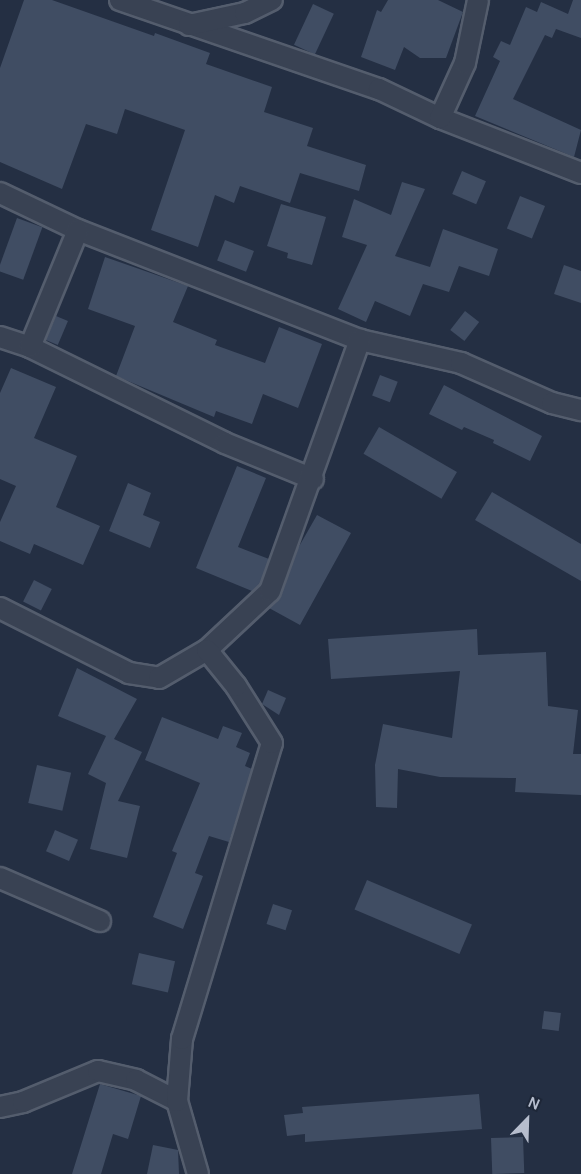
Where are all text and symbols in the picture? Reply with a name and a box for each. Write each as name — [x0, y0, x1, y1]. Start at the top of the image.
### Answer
north arrow — [497, 1090, 557, 1150]
text: N — [525, 1092, 543, 1114]

